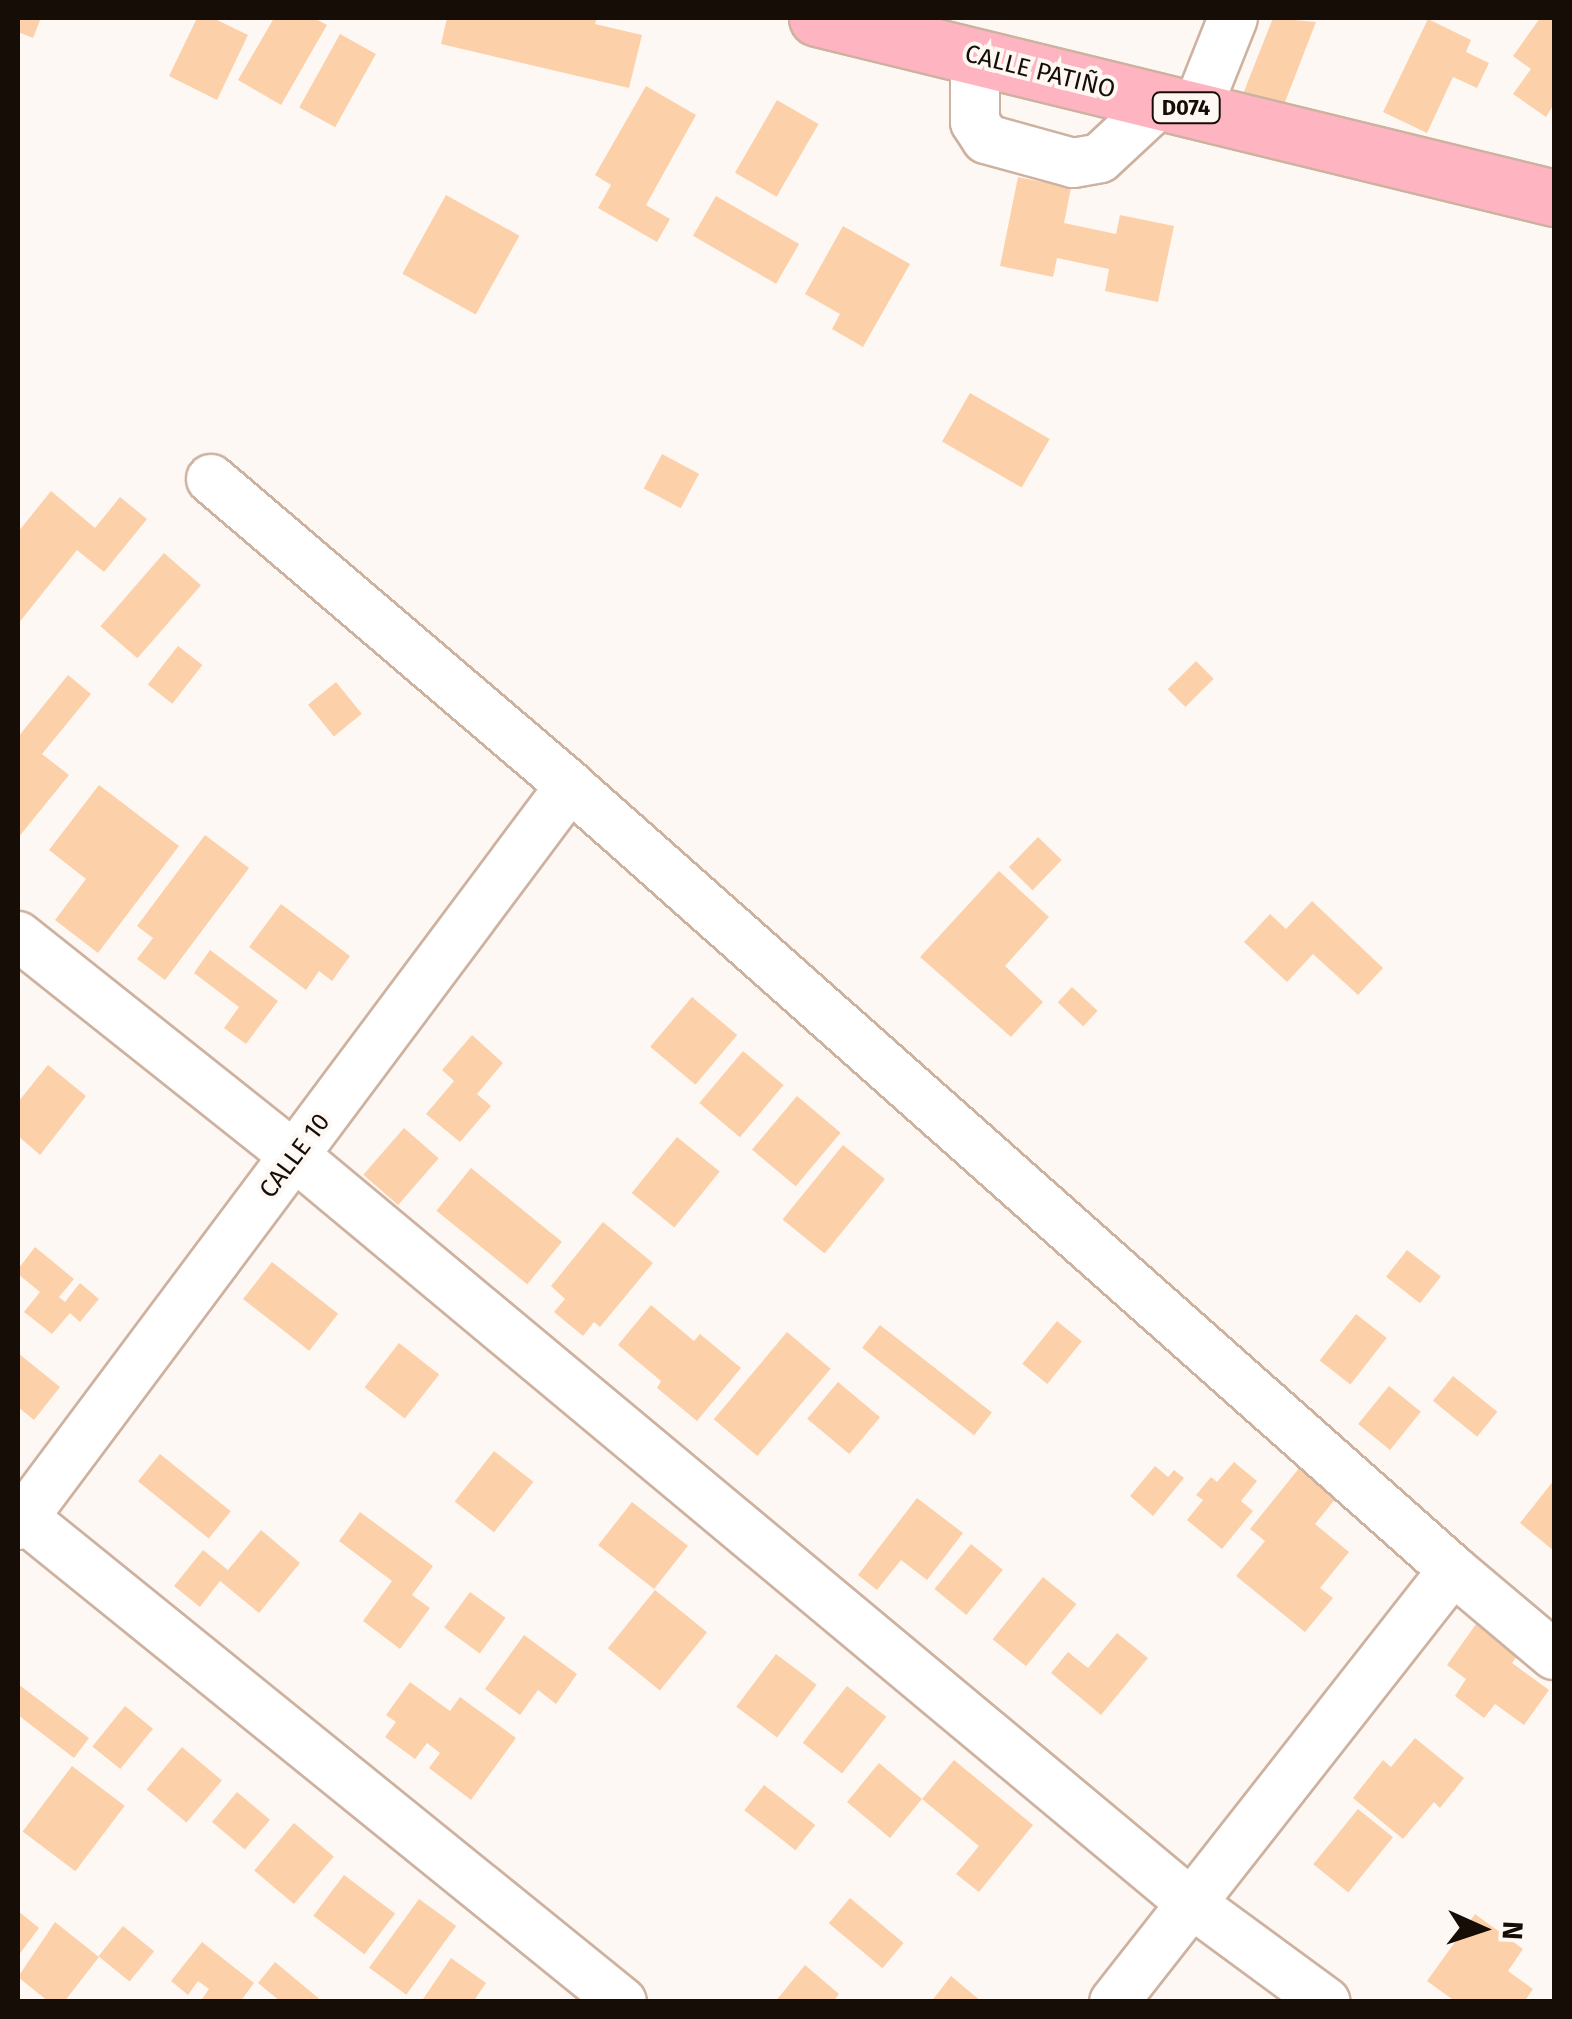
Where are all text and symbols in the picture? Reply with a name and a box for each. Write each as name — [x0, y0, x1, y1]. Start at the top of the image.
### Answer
street label: CALLE PATIÑO — [962, 39, 1118, 105]
road number: D074 — [1151, 91, 1221, 125]
street label: CALLE 10 — [254, 1108, 336, 1204]
north arrow — [1432, 1879, 1532, 1979]
text: N — [1495, 1920, 1529, 1941]

